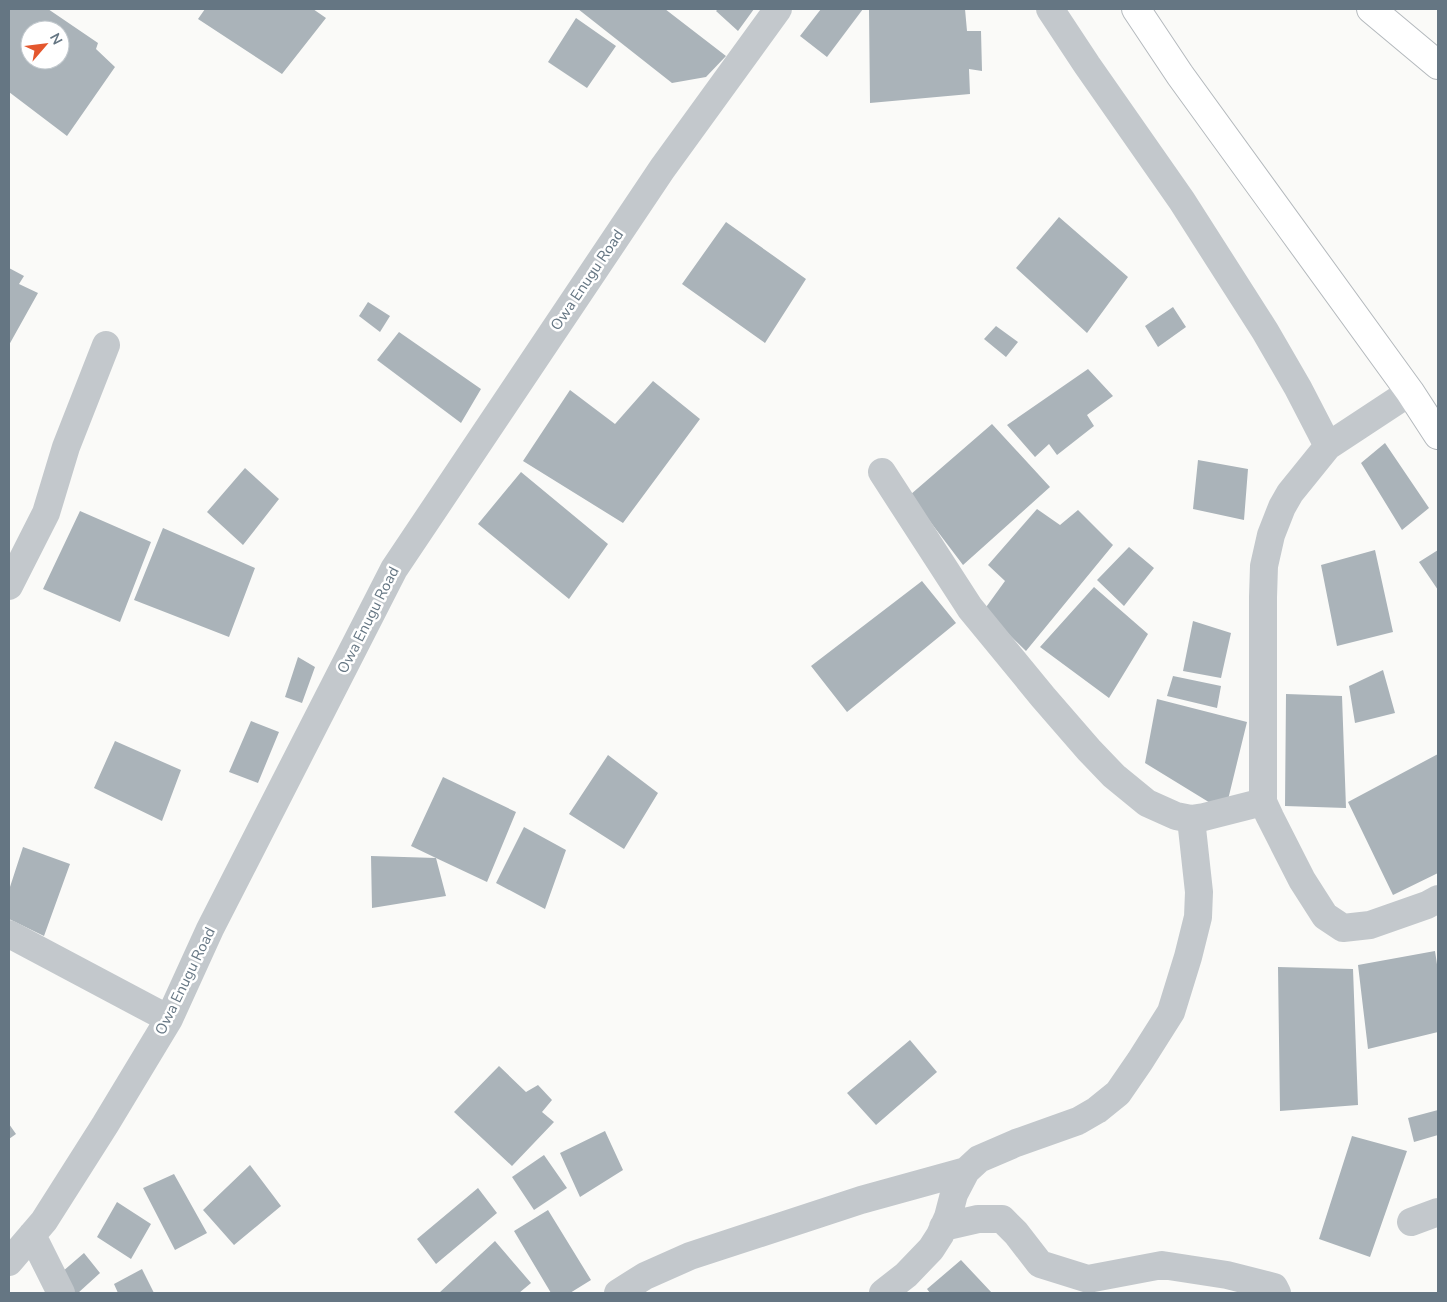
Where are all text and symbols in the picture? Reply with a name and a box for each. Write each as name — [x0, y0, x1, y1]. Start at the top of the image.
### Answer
north arrow — [20, 20, 70, 70]
text: N — [45, 30, 67, 48]
street label: Owa Enugu Road — [546, 226, 628, 334]
street label: Owa Enugu Road — [332, 563, 404, 677]
street label: Owa Enugu Road — [150, 924, 220, 1038]

